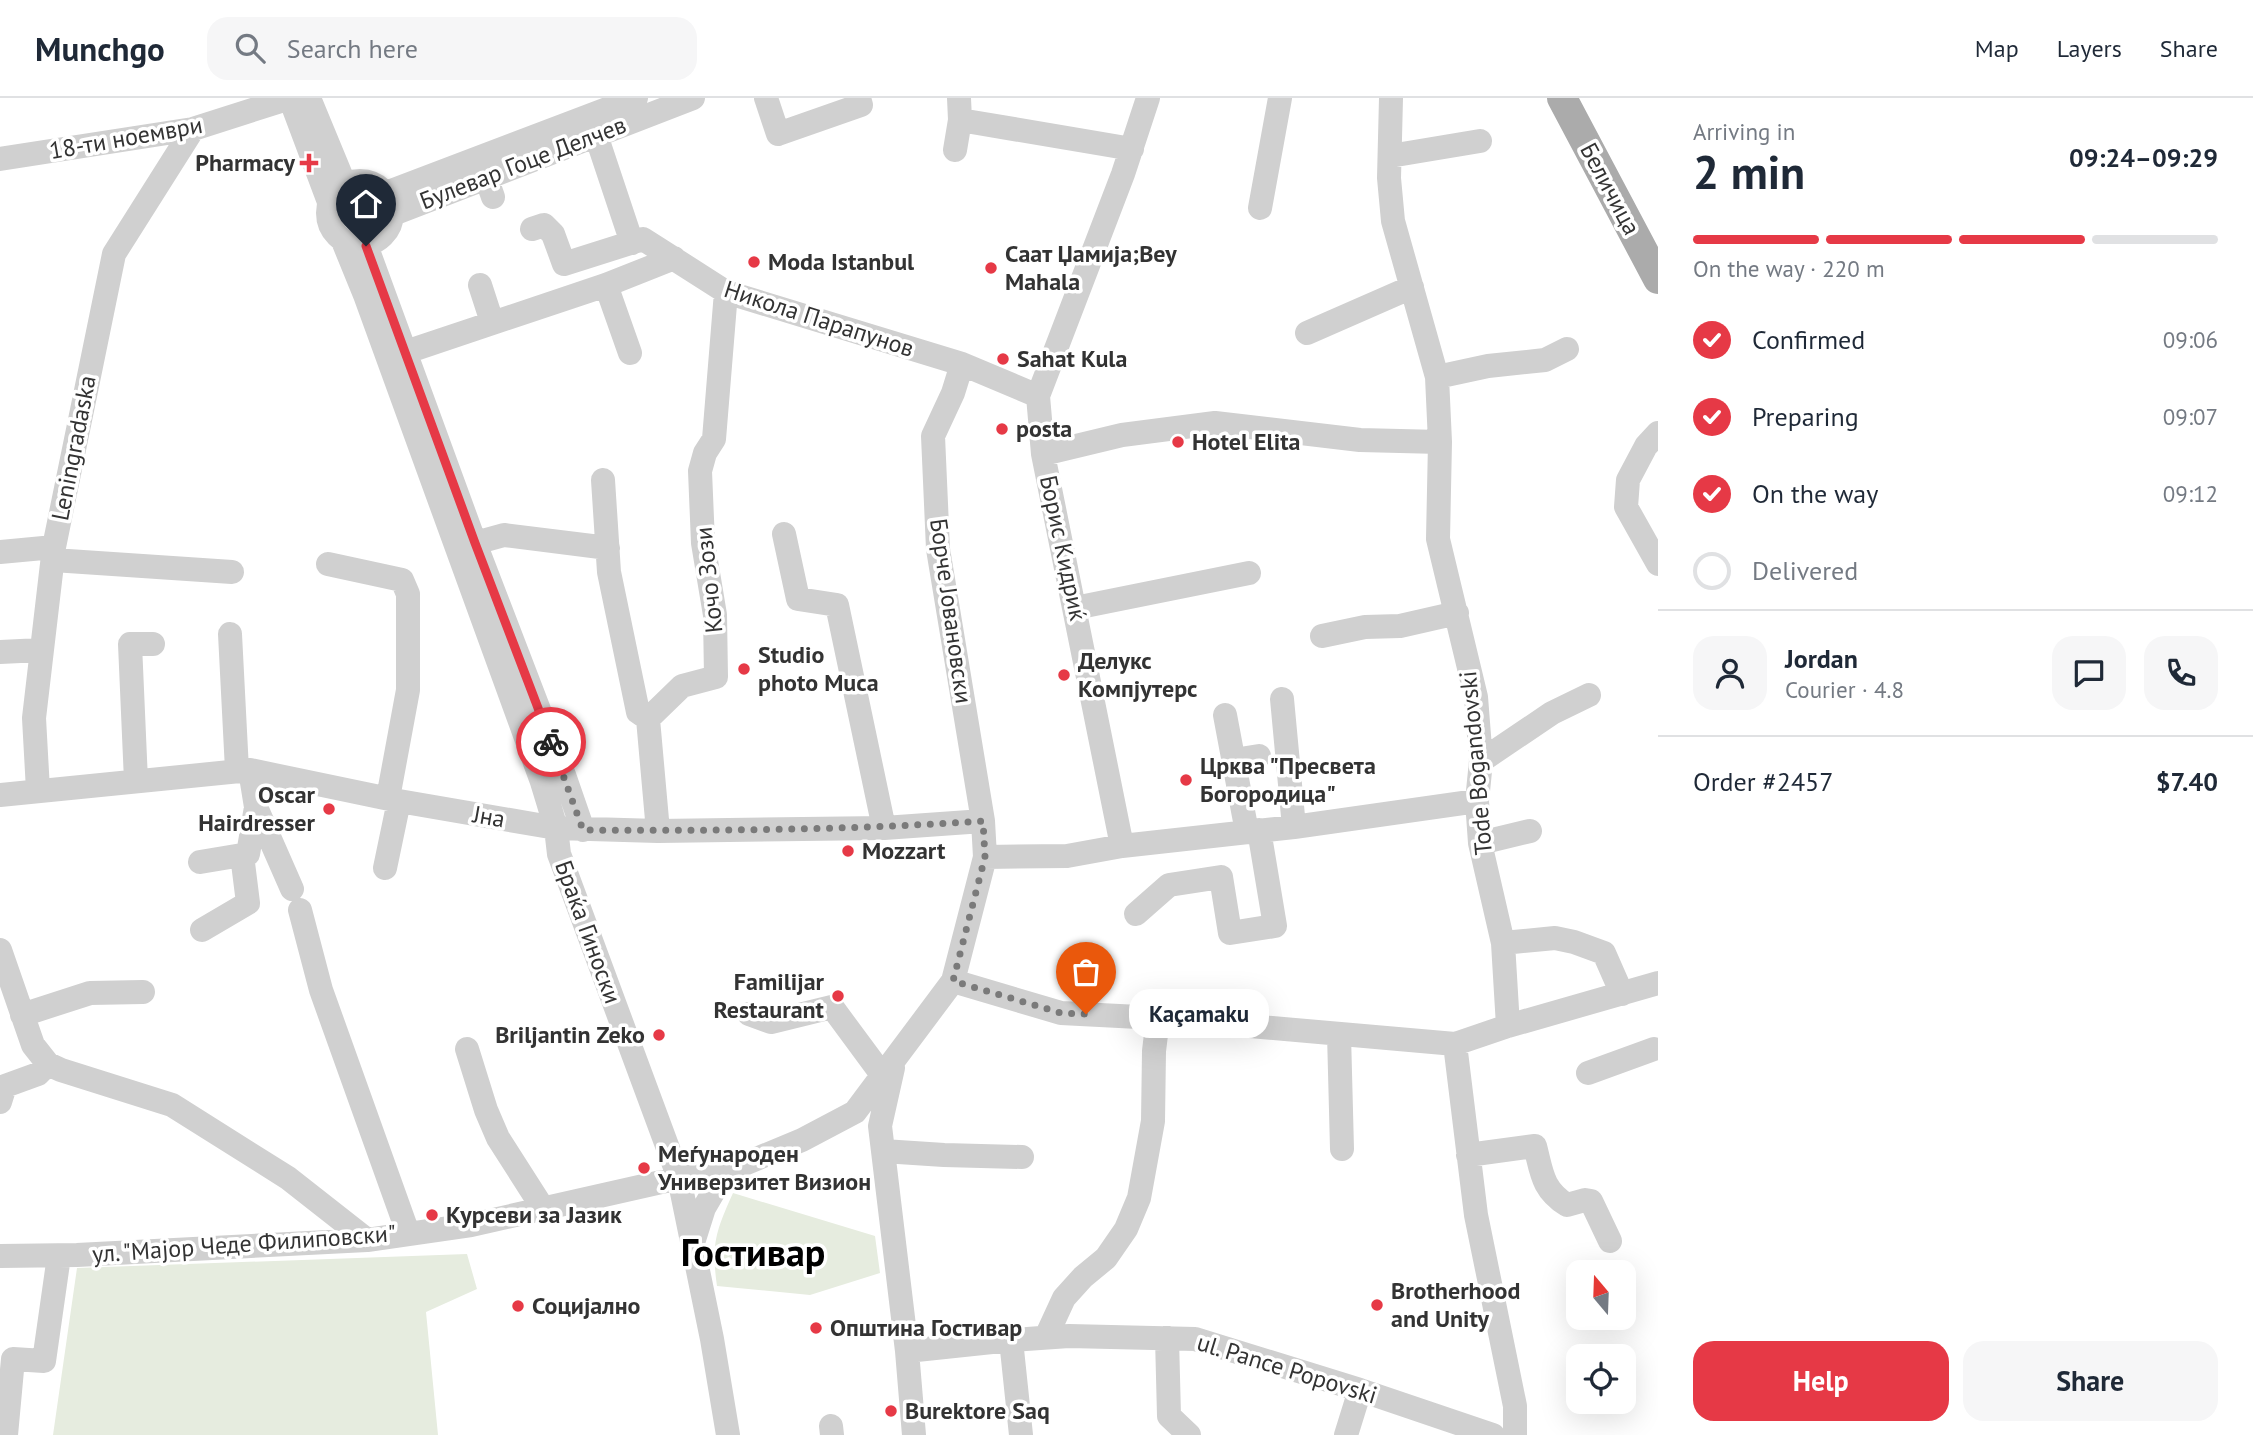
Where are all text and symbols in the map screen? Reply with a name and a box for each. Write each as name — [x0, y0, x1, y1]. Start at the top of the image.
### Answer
search box — [207, 17, 697, 80]
text: Munchgo — [35, 27, 165, 70]
icon: search — [231, 29, 269, 67]
text: Search here — [287, 32, 418, 65]
text: Map — [1975, 33, 2019, 64]
text: Layers — [2057, 33, 2122, 64]
text: Share — [2160, 33, 2218, 64]
street label: 18-ти ноември — [47, 109, 205, 166]
street label: Булевар Гоце Делчев — [415, 109, 630, 216]
text: Arriving in — [1693, 117, 1795, 146]
street label: Беличица — [1573, 137, 1648, 240]
text: 09:24–09:29 — [2069, 141, 2218, 174]
text: 2 min — [1693, 142, 1805, 202]
place label: Pharmacy — [195, 147, 296, 178]
marker: Pharmacy — [301, 155, 317, 171]
pin — [336, 174, 396, 246]
icon: home — [347, 185, 385, 223]
place label: Саат Џамија;Bey Mahala — [1005, 238, 1177, 297]
place label: Moda Istanbul — [768, 246, 915, 277]
marker: Moda Istanbul — [746, 254, 762, 270]
text: On the way · 220 m — [1693, 254, 1885, 283]
marker: Саат Џамија;Bey Mahala — [983, 260, 999, 276]
street label: Никола Парапунов — [720, 273, 918, 364]
icon: check — [1693, 321, 1731, 359]
text: Confirmed — [1752, 323, 1865, 356]
text: 09:06 — [2163, 325, 2218, 354]
place label: Sahat Kula — [1017, 343, 1127, 374]
marker: Sahat Kula — [995, 351, 1011, 367]
street label: Leningradaska — [44, 373, 103, 523]
icon: check — [1693, 398, 1731, 436]
text: Preparing — [1752, 400, 1859, 433]
text: 09:07 — [2163, 402, 2218, 431]
place label: posta — [1016, 413, 1072, 444]
marker: posta — [994, 421, 1010, 437]
place label: Hotel Elita — [1192, 426, 1300, 457]
marker: Hotel Elita — [1170, 434, 1186, 450]
street label: Борис Кидриќ — [1033, 472, 1094, 624]
icon: check — [1693, 475, 1731, 513]
text: On the way — [1752, 477, 1878, 510]
text: 09:12 — [2163, 479, 2218, 508]
street label: Борче Јовановски — [923, 517, 980, 705]
street label: Кочо Зози — [688, 525, 729, 635]
text: Delivered — [1752, 554, 1858, 587]
button: person — [1693, 636, 1767, 710]
button: chat — [2052, 636, 2126, 710]
button: phone — [2144, 636, 2218, 710]
place label: Studio photo Muca — [758, 639, 879, 698]
text: Jordan — [1785, 642, 1858, 675]
place label: Делукс Компјутерс — [1078, 645, 1198, 704]
marker: Studio photo Muca — [736, 661, 752, 677]
marker: Делукс Компјутерс — [1056, 667, 1072, 683]
street label: Tode Bogandovski — [1452, 670, 1499, 856]
text: Courier · 4.8 — [1785, 675, 1904, 704]
courier — [516, 707, 586, 777]
icon: bike — [532, 723, 570, 761]
place label: Црква "Пресвета Богородица" — [1200, 750, 1376, 809]
text: Order #2457 — [1693, 765, 1833, 798]
text: $7.40 — [2156, 765, 2218, 798]
marker: Црква "Пресвета Богородица" — [1178, 772, 1194, 788]
place label: Oscar Hairdresser — [198, 779, 316, 838]
street label: Јна — [470, 798, 507, 835]
marker: Oscar Hairdresser — [321, 801, 337, 817]
place label: Mozzart — [862, 835, 946, 866]
marker: Mozzart — [840, 843, 856, 859]
street label: Браќа Гиноски — [548, 856, 629, 1008]
pin — [1056, 942, 1116, 1014]
icon: bag — [1067, 953, 1105, 991]
place label: Familijar Restaurant — [713, 966, 825, 1025]
marker: Familijar Restaurant — [830, 988, 846, 1004]
callout: Kaçamaku — [1128, 990, 1268, 1038]
text: Kaçamaku — [1149, 999, 1249, 1028]
place label: Briljantin Zeko — [495, 1019, 645, 1050]
marker: Briljantin Zeko — [651, 1027, 667, 1043]
place label: Меѓународен Универзитет Визион — [657, 1138, 871, 1197]
marker: Меѓународен Универзитет Визион — [636, 1160, 652, 1176]
place label: Курсеви за Јазик — [446, 1199, 622, 1230]
marker: Курсеви за Јазик — [424, 1207, 440, 1223]
street label: ул. "Мајор Чеде Филиповски" — [91, 1217, 397, 1270]
district label: Гостивар — [681, 1227, 825, 1276]
north arrow — [1566, 1260, 1636, 1330]
map controls — [1566, 1260, 1636, 1414]
place label: Brotherhood and Unity — [1391, 1275, 1520, 1334]
place label: Социјално — [532, 1290, 641, 1321]
marker: Brotherhood and Unity — [1369, 1297, 1385, 1313]
marker: Социјално — [510, 1298, 526, 1314]
place label: Општина Гостивар — [830, 1312, 1022, 1343]
marker: Општина Гостивар — [808, 1320, 824, 1336]
street label: ul. Pance Popovski — [1193, 1326, 1381, 1411]
button: Help — [1693, 1341, 1949, 1421]
button: Share — [1963, 1341, 2218, 1421]
button: locate — [1566, 1344, 1636, 1414]
place label: Burektore Saq — [905, 1395, 1050, 1426]
marker: Burektore Saq — [883, 1403, 899, 1419]

